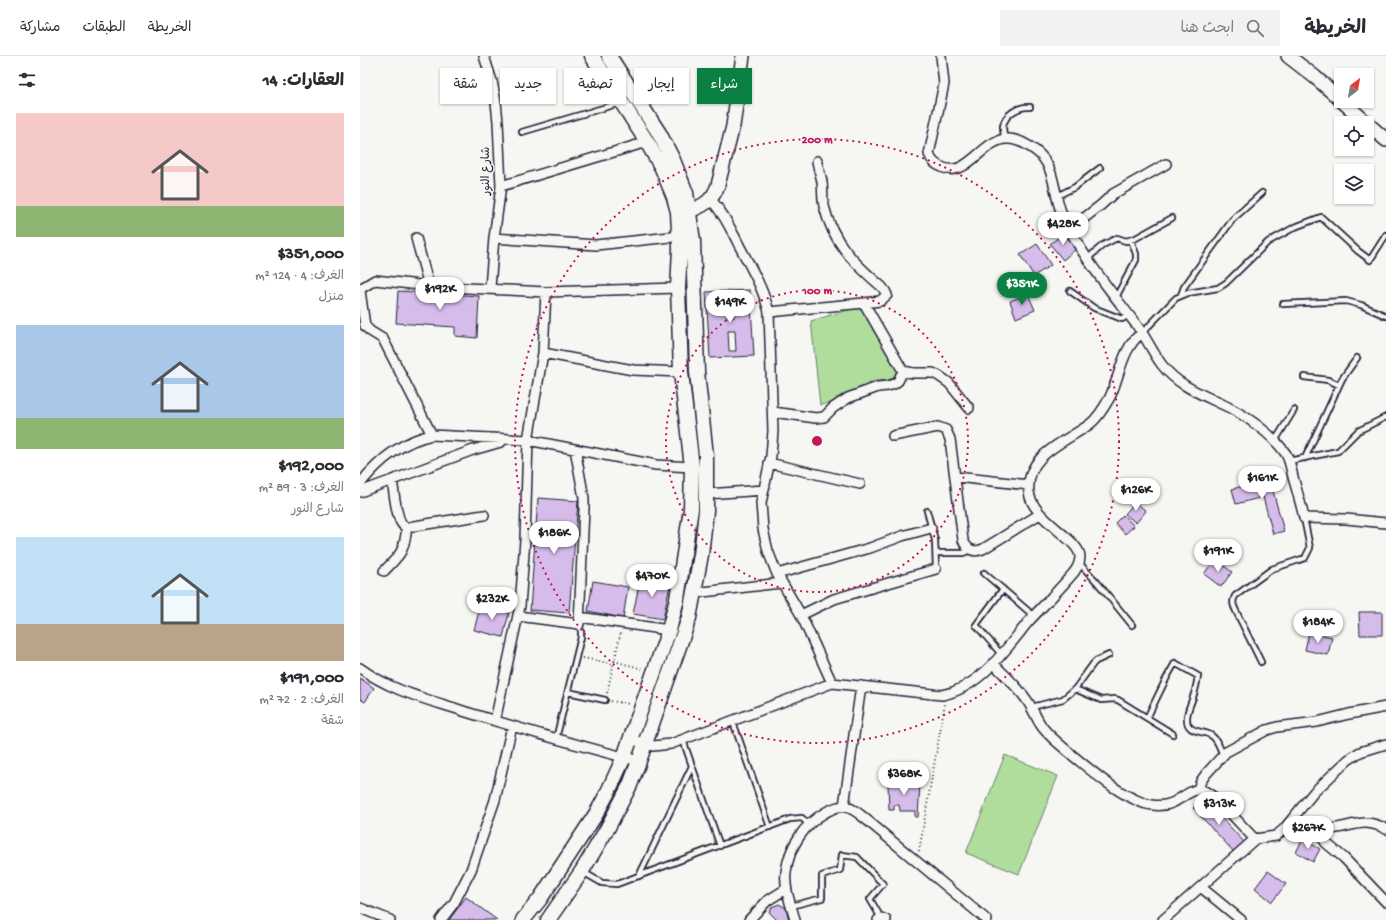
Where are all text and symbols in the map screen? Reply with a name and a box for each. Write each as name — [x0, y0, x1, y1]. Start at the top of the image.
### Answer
search box — [1000, 10, 1280, 46]
icon: search — [1244, 17, 1266, 39]
text: الخريطة — [1304, 18, 1366, 41]
text: مشاركة — [20, 20, 60, 37]
text: الطبقات — [82, 20, 126, 37]
text: الخريطة — [148, 20, 191, 37]
text: ابحث هنا — [1180, 20, 1234, 38]
chip: شقة — [440, 68, 492, 104]
chip: جديد — [500, 68, 556, 104]
chip: تصفية — [564, 68, 626, 104]
chip: إيجار — [634, 68, 689, 104]
chip: شراء — [697, 68, 752, 104]
north arrow — [1334, 68, 1374, 108]
map controls — [1334, 68, 1374, 204]
icon: filters — [16, 69, 38, 91]
text: العقارات: 14 — [263, 72, 344, 92]
button: locate — [1334, 116, 1374, 156]
text: 200 m — [802, 134, 833, 148]
icon: home — [144, 139, 216, 211]
street label: شارع النور — [480, 147, 494, 196]
button: layers — [1334, 164, 1374, 204]
pin: $428K — [1035, 212, 1091, 246]
text: $428K — [1047, 217, 1079, 232]
text: $351,000 — [277, 245, 344, 265]
text: الغرف: 4 · 124 m² — [255, 269, 344, 284]
pin: $351K — [994, 272, 1050, 306]
pin: $192K — [412, 277, 468, 311]
text: $351K — [1006, 277, 1038, 292]
text: $192K — [424, 282, 456, 297]
text: 100 m — [801, 285, 832, 299]
text: منزل — [318, 290, 344, 305]
pin: $149K — [702, 290, 758, 324]
text: $149K — [715, 295, 745, 310]
icon: home — [144, 351, 216, 423]
centre of rings — [810, 434, 824, 448]
text: $192,000 — [278, 457, 344, 477]
pin: $161K — [1234, 466, 1290, 500]
text: $161K — [1247, 471, 1277, 486]
pin: $126K — [1108, 478, 1164, 512]
text: الغرف: 3 · 89 m² — [259, 481, 344, 496]
text: $126K — [1120, 483, 1152, 498]
text: شارع النور — [291, 502, 344, 517]
pin: $186K — [526, 521, 582, 555]
text: $186K — [538, 526, 570, 541]
pin: $191K — [1190, 539, 1246, 573]
text: $191K — [1203, 544, 1233, 559]
icon: home — [144, 563, 216, 635]
pin: $470K — [624, 564, 680, 598]
text: $470K — [635, 569, 669, 584]
pin: $232K — [464, 587, 520, 621]
text: $232K — [476, 592, 508, 607]
pin: $184K — [1290, 610, 1346, 644]
text: $184K — [1302, 615, 1334, 630]
text: $191,000 — [280, 669, 344, 689]
text: الغرف: 2 · 72 m² — [260, 693, 344, 708]
text: شقة — [321, 714, 344, 729]
pin: $368K — [876, 762, 932, 796]
text: $368K — [887, 767, 921, 782]
pin: $313K — [1191, 792, 1247, 826]
text: $313K — [1203, 797, 1235, 812]
pin: $267K — [1280, 816, 1336, 850]
text: $267K — [1292, 821, 1324, 836]

